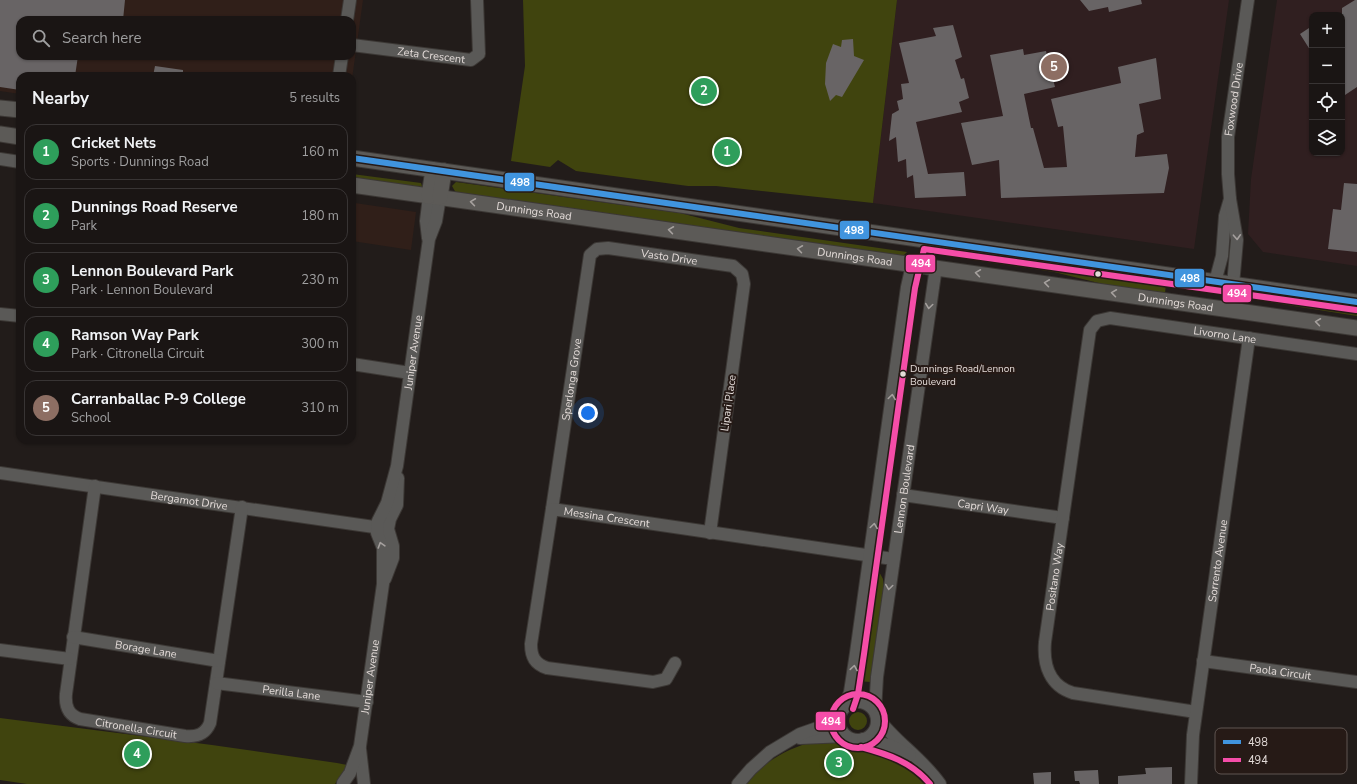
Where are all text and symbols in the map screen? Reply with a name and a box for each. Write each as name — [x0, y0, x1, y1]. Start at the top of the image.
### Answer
map controls — [1309, 12, 1345, 156]
button: + — [1309, 12, 1345, 48]
search box — [16, 16, 356, 60]
icon: search — [30, 27, 52, 49]
text: Search here — [62, 28, 142, 48]
street label: Zeta Crescent — [397, 44, 466, 67]
button: − — [1309, 48, 1345, 84]
pin: 5 — [1041, 52, 1067, 82]
street label: Foxwood Drive — [1221, 61, 1247, 137]
pin: 2 — [691, 76, 717, 106]
button: locate — [1309, 84, 1345, 120]
text: Nearby — [32, 87, 89, 110]
text: 5 results — [289, 89, 340, 107]
button: layers — [1309, 120, 1345, 156]
text: Cricket Nets — [71, 133, 156, 153]
pin: 1 — [714, 137, 740, 167]
text: 1 — [42, 143, 50, 161]
text: 160 m — [301, 143, 339, 161]
text: Sports · Dunnings Road — [71, 153, 209, 171]
line badge: 498 — [504, 172, 535, 192]
text: 498 — [510, 175, 530, 190]
text: Dunnings Road Reserve — [71, 197, 238, 217]
one-way arrow — [470, 198, 476, 207]
street label: Dunnings Road — [495, 199, 573, 224]
text: 2 — [42, 207, 50, 225]
text: 180 m — [301, 207, 339, 225]
text: Park — [71, 217, 97, 235]
line badge: 498 — [839, 220, 870, 240]
text: 498 — [844, 223, 864, 238]
one-way arrow — [668, 226, 674, 235]
one-way arrow — [1232, 234, 1241, 240]
street label: Dunnings Road — [816, 244, 893, 270]
one-way arrow — [797, 245, 803, 254]
street label: Vasto Drive — [639, 246, 699, 269]
line badge: 494 — [905, 254, 936, 273]
text: 494 — [911, 256, 931, 271]
text: Lennon Boulevard Park — [71, 261, 233, 281]
line badge: 498 — [1174, 268, 1205, 288]
one-way arrow — [975, 269, 981, 278]
unlabelled marker — [1093, 269, 1103, 279]
text: 3 — [42, 271, 50, 289]
text: 230 m — [301, 271, 339, 289]
text: 498 — [1180, 271, 1200, 286]
one-way arrow — [1044, 279, 1050, 288]
text: Park · Lennon Boulevard — [71, 281, 213, 299]
line badge: 494 — [1222, 284, 1252, 303]
text: 494 — [1227, 286, 1247, 301]
one-way arrow — [1111, 289, 1117, 298]
street label: Dunnings Road — [1137, 290, 1214, 315]
one-way arrow — [925, 303, 934, 309]
street label: Juniper Avenue — [401, 314, 426, 392]
one-way arrow — [1315, 318, 1321, 327]
street label: Livorno Lane — [1192, 323, 1257, 347]
text: Ramson Way Park — [71, 325, 199, 345]
text: 4 — [42, 335, 50, 353]
text: 300 m — [301, 335, 339, 353]
street label: Sperlonga Grove — [558, 337, 585, 422]
text: Park · Citronella Circuit — [71, 345, 204, 363]
place label: Dunnings Road/Lennon Boulevard — [910, 362, 1015, 389]
marker: Dunnings Road/Lennon Boulevard — [898, 369, 908, 379]
street label: Lipari Place — [717, 374, 740, 432]
text: Carranballac P-9 College — [71, 389, 246, 409]
one-way arrow — [887, 394, 896, 400]
text: 5 — [42, 399, 50, 417]
text: 310 m — [301, 399, 339, 417]
your location — [578, 403, 598, 423]
text: School — [71, 409, 111, 427]
street label: Lennon Boulevard — [891, 443, 918, 535]
street label: Bergamot Drive — [149, 488, 229, 514]
street label: Capri Way — [956, 496, 1010, 518]
street label: Messina Crescent — [563, 504, 651, 531]
street label: Sorrento Avenue — [1205, 519, 1231, 603]
one-way arrow — [869, 523, 878, 529]
street label: Positano Way — [1043, 541, 1067, 612]
one-way arrow — [378, 542, 386, 549]
one-way arrow — [885, 584, 894, 590]
street label: Borage Lane — [114, 637, 178, 662]
street label: Juniper Avenue — [357, 638, 383, 716]
street label: Paola Circuit — [1248, 660, 1312, 684]
one-way arrow — [849, 665, 857, 671]
street label: Perilla Lane — [262, 682, 321, 704]
line badge: 494 — [815, 711, 846, 731]
text: 494 — [821, 714, 841, 729]
street label: Citronella Circuit — [94, 715, 178, 743]
legend — [1215, 728, 1347, 774]
text: 498 — [1248, 735, 1268, 750]
pin: 4 — [124, 739, 150, 769]
pin: 3 — [826, 748, 852, 778]
text: 494 — [1248, 753, 1268, 768]

